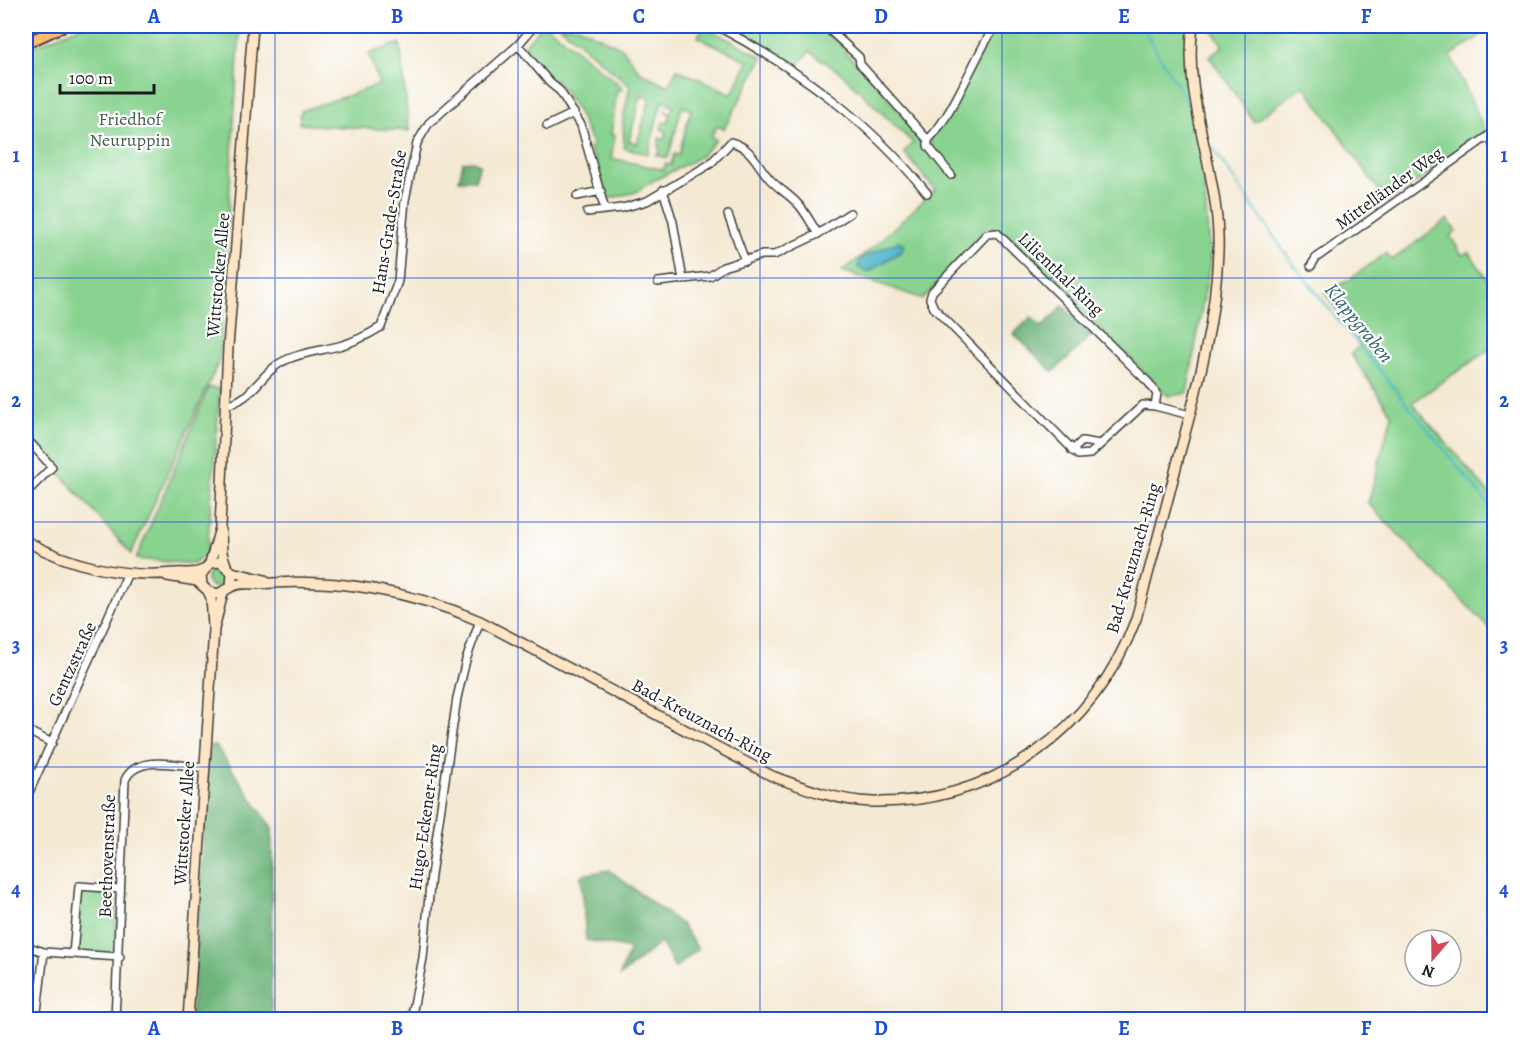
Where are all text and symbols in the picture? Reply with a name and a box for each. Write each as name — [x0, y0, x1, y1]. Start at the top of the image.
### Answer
text: A — [147, 3, 161, 30]
text: B — [391, 3, 403, 30]
text: C — [633, 3, 645, 30]
text: D — [874, 3, 888, 30]
text: E — [1118, 3, 1130, 30]
text: F — [1361, 3, 1372, 30]
scale bar — [60, 57, 154, 95]
text: 100 m — [69, 66, 113, 90]
park label: Friedhof Neuruppin — [90, 107, 171, 152]
street label: Mittelländer Weg — [1330, 141, 1448, 235]
text: 1 — [12, 142, 20, 169]
text: 1 — [1500, 142, 1508, 169]
street label: Hans-Grade-Straße — [366, 148, 412, 296]
street label: Wittstocker Allee — [201, 212, 235, 339]
street label: Lilienthal-Ring — [1013, 227, 1109, 321]
water label: Klappgraben — [1318, 277, 1400, 369]
text: 2 — [11, 387, 21, 414]
text: 2 — [1499, 387, 1509, 414]
street label: Bad-Kreuznach-Ring — [1100, 480, 1166, 636]
street label: Gentzstraße — [42, 618, 102, 710]
text: 3 — [12, 632, 20, 659]
text: 3 — [1500, 632, 1508, 659]
street label: Bad-Kreuznach-Ring — [628, 673, 776, 767]
street label: Hugo-Eckener-Ring — [403, 742, 447, 892]
street label: Wittstocker Allee — [168, 760, 200, 887]
street label: Beethovenstraße — [93, 794, 121, 918]
text: 4 — [11, 876, 21, 903]
text: 4 — [1499, 876, 1509, 903]
north arrow — [1403, 928, 1463, 988]
text: N — [1419, 959, 1437, 983]
text: A — [147, 1015, 161, 1042]
text: B — [391, 1015, 403, 1042]
text: C — [633, 1015, 645, 1042]
text: D — [874, 1015, 888, 1042]
text: E — [1118, 1015, 1130, 1042]
text: F — [1361, 1015, 1372, 1042]

